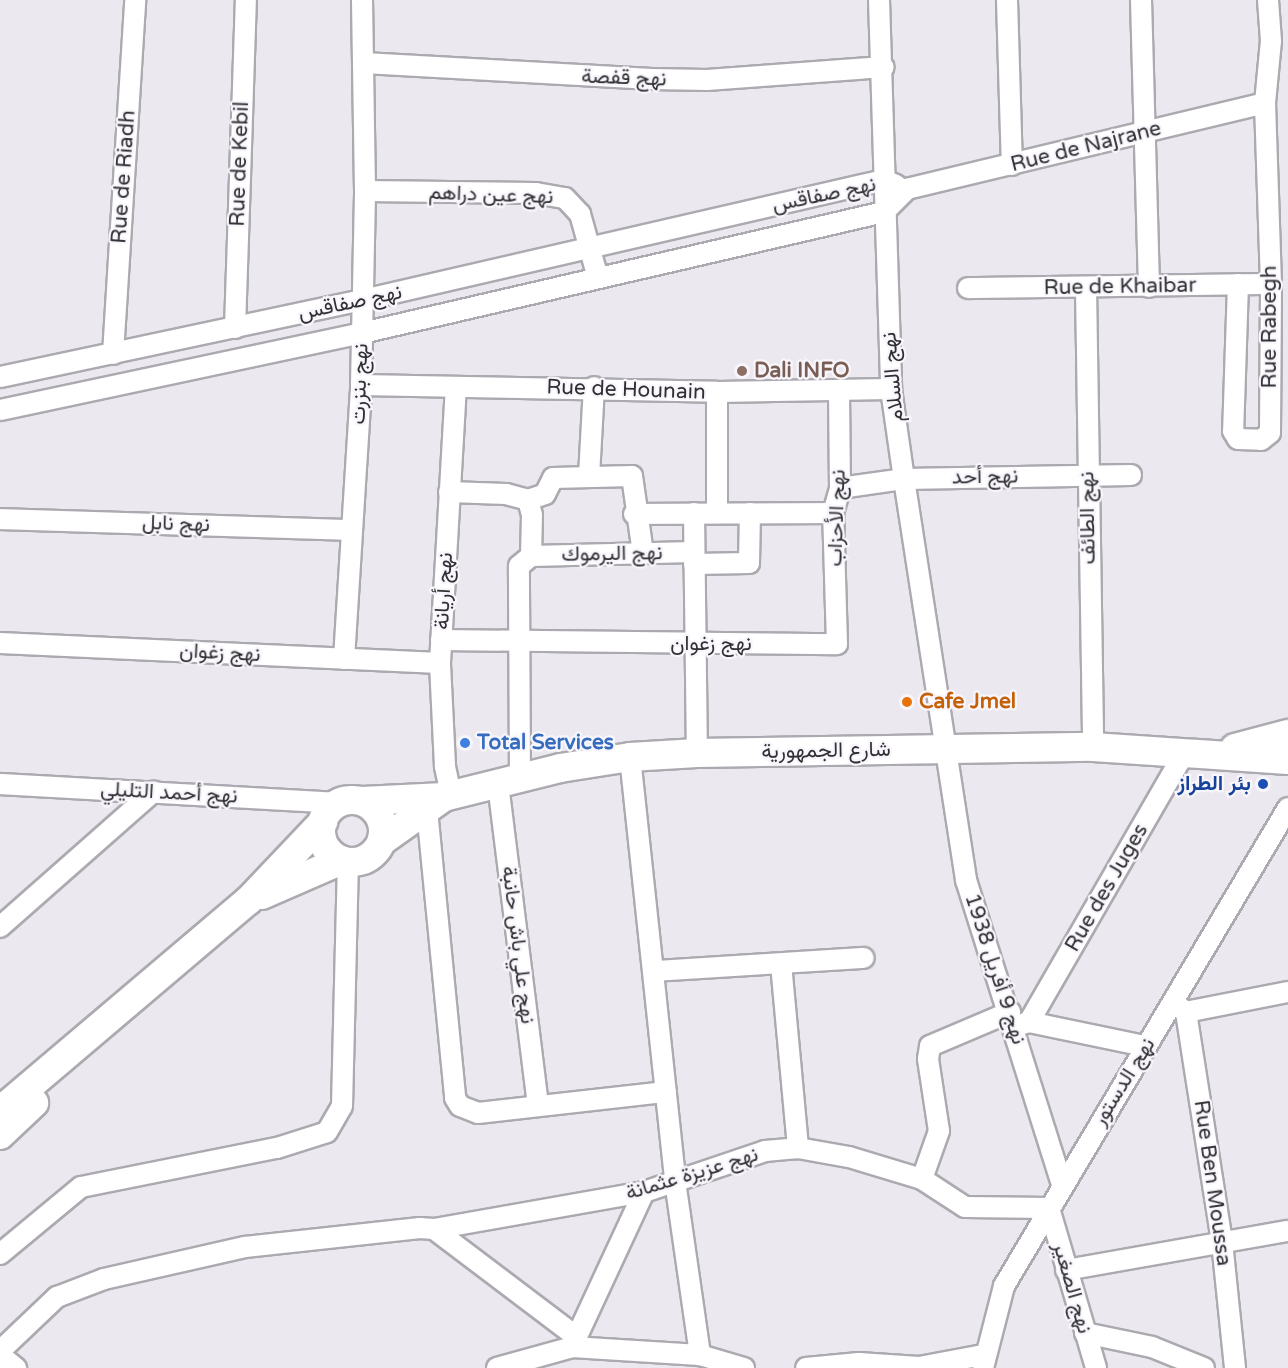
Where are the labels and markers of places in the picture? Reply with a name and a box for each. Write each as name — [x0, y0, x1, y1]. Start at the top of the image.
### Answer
place label: Dali INFO — [754, 358, 850, 384]
marker: Dali INFO — [735, 364, 749, 378]
place label: Cafe Jmel — [919, 689, 1016, 715]
marker: Cafe Jmel — [900, 695, 914, 709]
place label: Total Services — [477, 730, 614, 756]
marker: Total Services — [458, 736, 472, 750]
place label: بئر الطراز — [1177, 771, 1251, 797]
marker: بئر الطراز — [1256, 777, 1270, 791]

